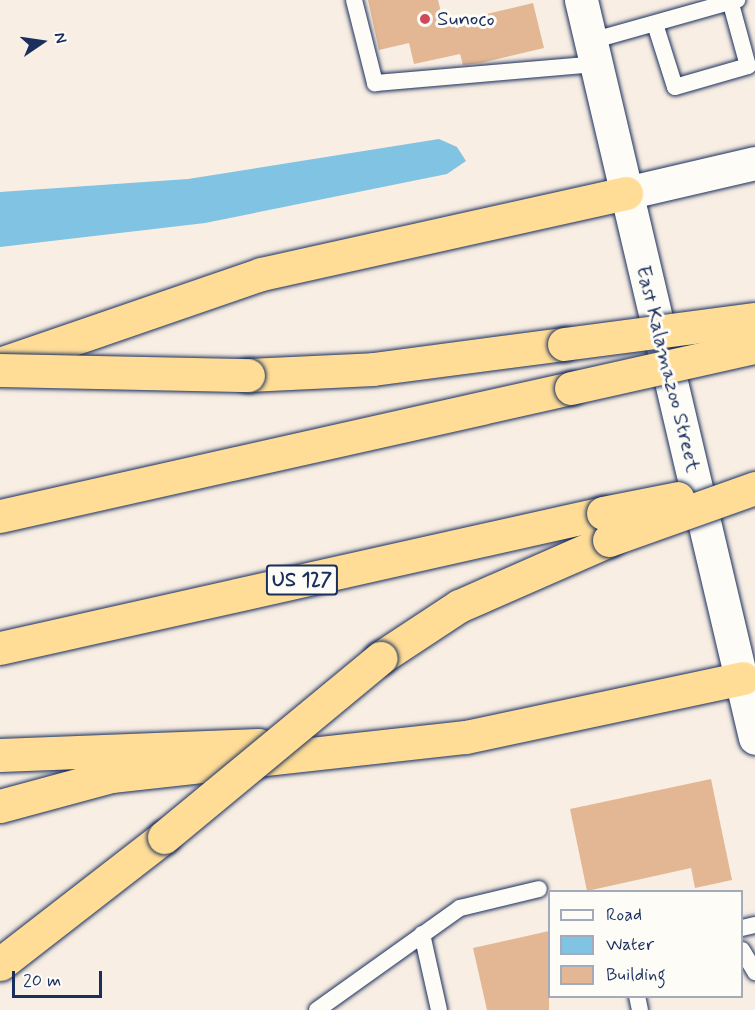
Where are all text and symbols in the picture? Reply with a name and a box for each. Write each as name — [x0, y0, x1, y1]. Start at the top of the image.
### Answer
place label: Sunoco — [437, 6, 495, 32]
north arrow — [12, 12, 72, 72]
marker: Sunoco — [418, 12, 432, 26]
text: N — [49, 30, 71, 45]
street label: East Kalamazoo Street — [630, 263, 706, 475]
road number: US 127 — [264, 563, 340, 597]
legend — [548, 890, 743, 998]
text: Road — [606, 903, 642, 927]
text: Water — [606, 933, 654, 957]
scale bar — [15, 959, 105, 997]
text: Building — [606, 963, 666, 987]
text: 20 m — [23, 969, 61, 993]

